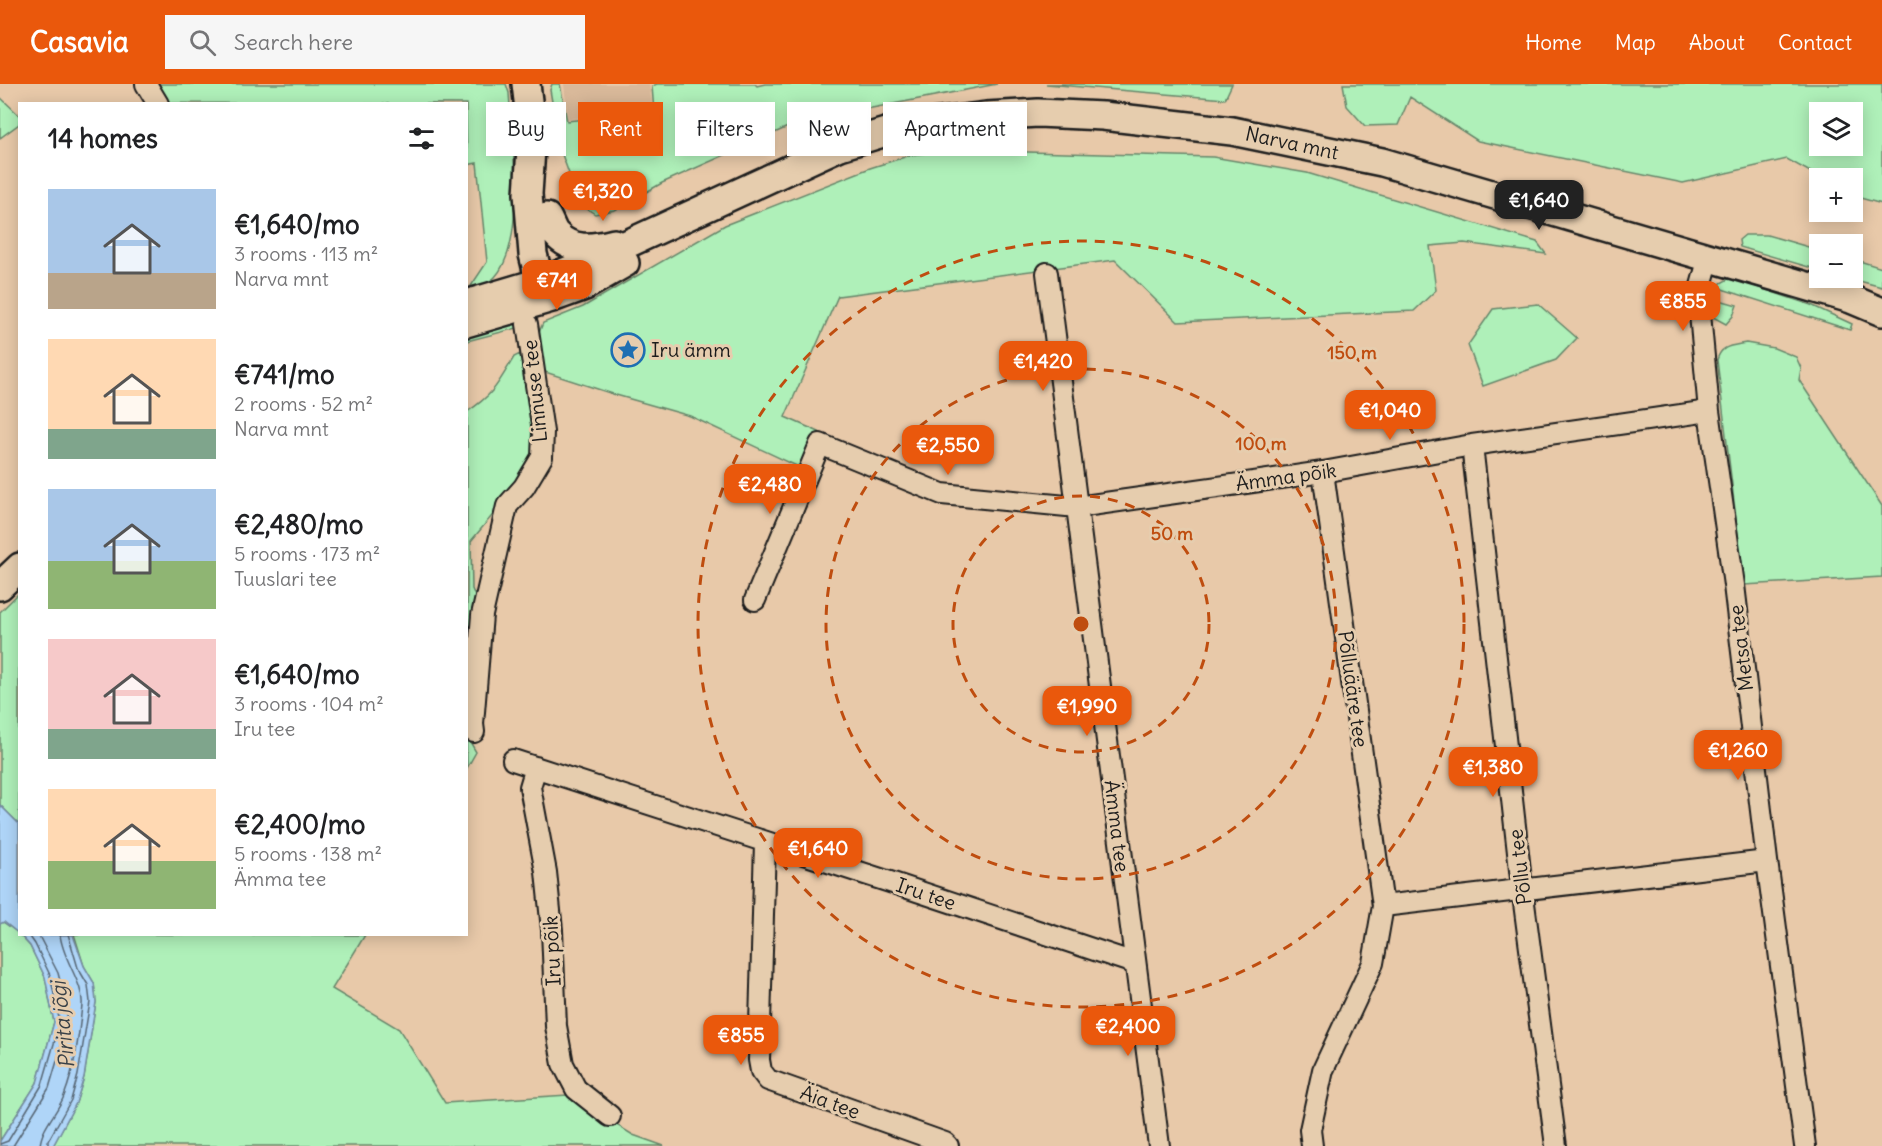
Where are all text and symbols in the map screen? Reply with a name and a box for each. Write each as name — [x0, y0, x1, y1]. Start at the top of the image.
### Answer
search box — [165, 15, 585, 69]
text: Casavia — [30, 24, 129, 60]
icon: search — [186, 26, 219, 59]
text: Search here — [234, 28, 353, 56]
text: Home — [1525, 29, 1582, 56]
text: Map — [1615, 29, 1656, 56]
text: About — [1689, 29, 1745, 56]
text: Contact — [1778, 29, 1852, 56]
chip: Buy — [486, 102, 566, 156]
chip: Rent — [578, 102, 663, 156]
chip: Filters — [675, 102, 775, 156]
chip: New — [787, 102, 871, 156]
chip: Apartment — [883, 102, 1027, 156]
map controls — [1809, 102, 1863, 288]
button: layers — [1809, 102, 1863, 156]
street label: Narva mnt — [1243, 120, 1341, 165]
text: 14 homes — [48, 122, 158, 155]
icon: filters — [405, 122, 438, 155]
button: + — [1809, 168, 1863, 222]
pin: €1,320 — [554, 171, 652, 222]
text: €1,320 — [573, 178, 633, 203]
pin: €1,640 — [1490, 180, 1588, 231]
text: €1,640 — [1508, 187, 1570, 212]
text: €1,640/mo — [234, 208, 360, 241]
icon: home — [96, 213, 168, 285]
button: − — [1809, 234, 1863, 288]
text: 3 rooms · 113 m² — [234, 241, 378, 266]
pin: €741 — [521, 260, 593, 311]
text: Narva mnt — [234, 266, 329, 291]
text: €741 — [536, 267, 578, 292]
pin: €855 — [1647, 281, 1719, 332]
text: €855 — [1659, 288, 1707, 313]
place icon: Iru ämm — [610, 332, 646, 368]
place label: Iru ämm — [651, 337, 731, 362]
street label: Linnuse tee — [517, 339, 552, 443]
pin: €1,420 — [994, 341, 1092, 392]
text: 150 m — [1327, 341, 1377, 364]
text: €1,420 — [1013, 348, 1073, 373]
text: €741/mo — [234, 358, 335, 391]
icon: home — [96, 363, 168, 435]
pin: €1,040 — [1341, 390, 1439, 441]
text: 2 rooms · 52 m² — [234, 391, 373, 416]
text: €1,040 — [1359, 397, 1421, 422]
text: Narva mnt — [234, 416, 329, 441]
pin: €2,550 — [899, 425, 997, 476]
text: €2,550 — [916, 432, 980, 457]
text: 100 m — [1236, 432, 1287, 455]
street label: Ämma põik — [1234, 457, 1338, 496]
pin: €2,480 — [721, 464, 819, 515]
text: €2,480 — [738, 471, 802, 496]
text: €2,480/mo — [234, 508, 363, 541]
icon: home — [96, 513, 168, 585]
text: 50 m — [1151, 522, 1193, 545]
text: 5 rooms · 173 m² — [234, 541, 380, 566]
text: Tuuslari tee — [234, 566, 337, 591]
street label: Metsa tee — [1723, 603, 1758, 693]
centre of rings — [1071, 614, 1091, 634]
street label: Põlluääre tee — [1333, 629, 1374, 749]
text: €1,640/mo — [234, 658, 360, 691]
icon: home — [96, 663, 168, 735]
pin: €1,990 — [1038, 686, 1136, 737]
text: 3 rooms · 104 m² — [234, 691, 384, 716]
text: €1,990 — [1057, 693, 1117, 718]
text: Iru tee — [234, 716, 295, 741]
pin: €1,260 — [1689, 730, 1787, 781]
text: €1,260 — [1708, 737, 1768, 762]
pin: €1,380 — [1444, 747, 1542, 798]
text: €1,380 — [1463, 754, 1523, 779]
street label: Ämma tee — [1099, 779, 1136, 873]
text: €2,400/mo — [234, 808, 365, 841]
icon: home — [96, 813, 168, 885]
pin: €1,640 — [769, 828, 867, 879]
street label: Põllu tee — [1502, 828, 1537, 906]
text: €1,640 — [787, 835, 849, 860]
text: 5 rooms · 138 m² — [234, 841, 382, 866]
text: Ämma tee — [234, 866, 326, 891]
street label: Iru tee — [893, 872, 959, 915]
street label: Iru põik — [537, 915, 566, 987]
water label: Pirita jõgi — [44, 978, 81, 1070]
pin: €2,400 — [1079, 1006, 1177, 1057]
text: €2,400 — [1095, 1013, 1161, 1038]
pin: €855 — [705, 1015, 777, 1066]
text: €855 — [717, 1022, 765, 1047]
street label: Äia tee — [797, 1079, 863, 1124]

